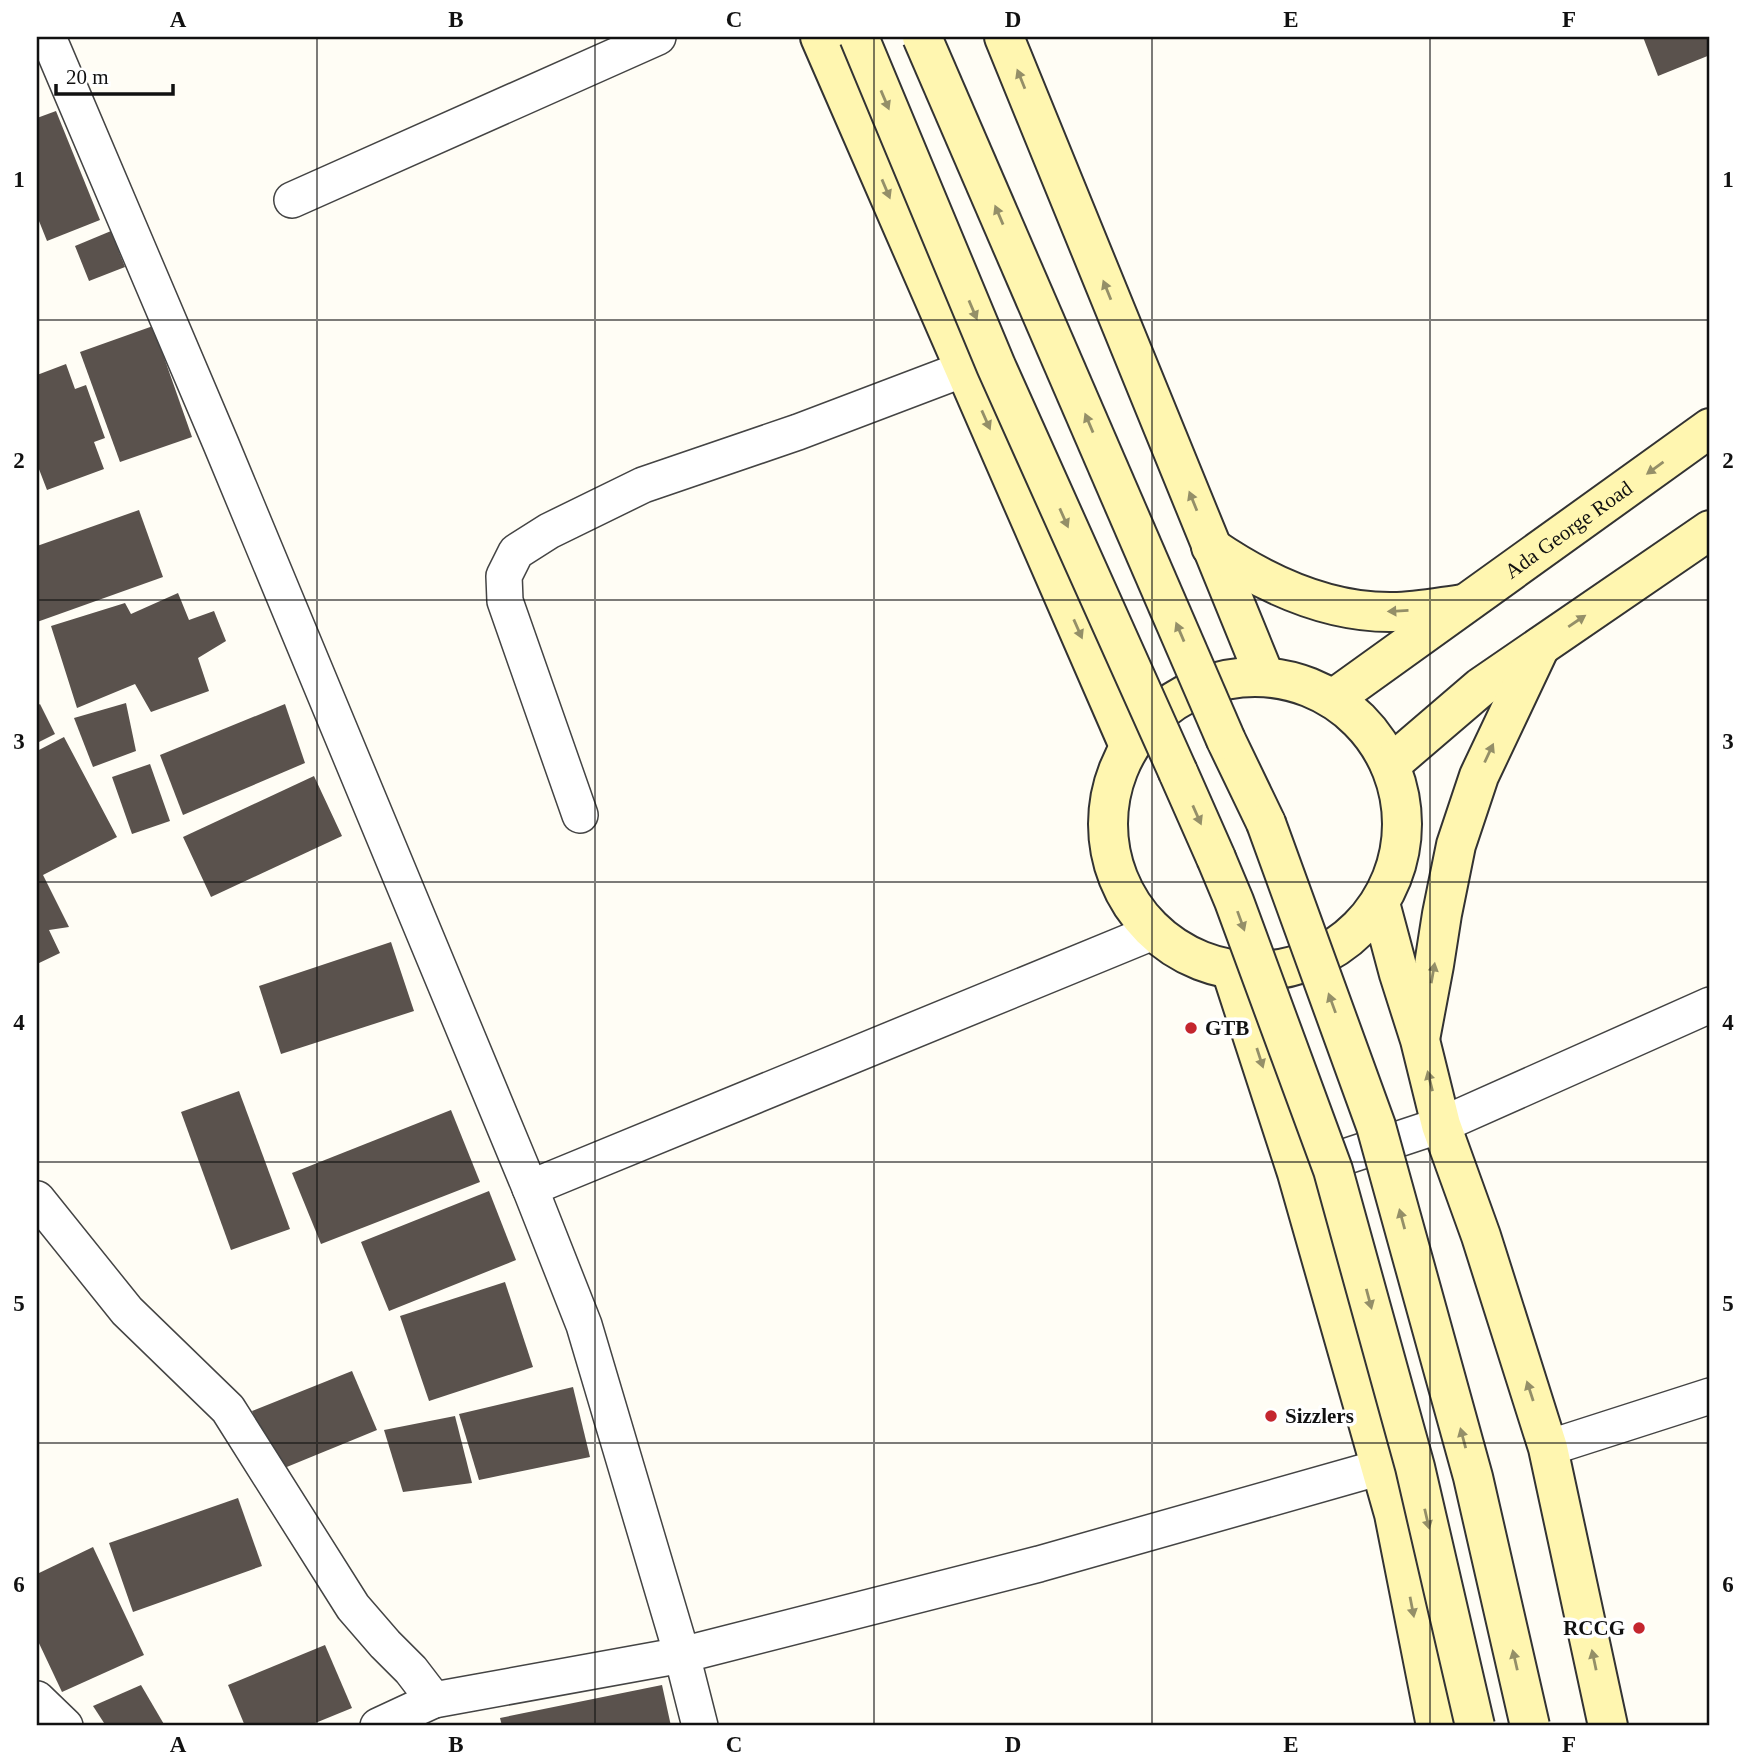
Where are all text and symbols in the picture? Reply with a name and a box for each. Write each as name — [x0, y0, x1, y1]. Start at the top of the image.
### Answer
text: A — [170, 7, 187, 32]
text: B — [448, 7, 464, 32]
text: C — [726, 7, 742, 32]
text: D — [1005, 7, 1021, 32]
text: E — [1283, 7, 1299, 32]
text: F — [1562, 7, 1576, 32]
scale bar — [56, 52, 173, 96]
text: 20 m — [66, 65, 109, 89]
one-way arrow — [1016, 69, 1027, 90]
one-way arrow — [880, 89, 891, 110]
text: 1 — [13, 167, 25, 192]
text: 1 — [1722, 167, 1734, 192]
one-way arrow — [880, 179, 891, 200]
one-way arrow — [993, 204, 1004, 225]
one-way arrow — [1101, 280, 1113, 300]
one-way arrow — [968, 299, 979, 320]
one-way arrow — [981, 410, 992, 431]
one-way arrow — [1083, 413, 1094, 434]
text: 2 — [13, 448, 25, 473]
text: 2 — [1722, 448, 1734, 473]
one-way arrow — [1646, 461, 1664, 475]
street label: Ada George Road — [1500, 476, 1637, 584]
one-way arrow — [1187, 490, 1198, 511]
one-way arrow — [1058, 508, 1070, 528]
one-way arrow — [1386, 606, 1408, 617]
one-way arrow — [1568, 614, 1586, 628]
one-way arrow — [1073, 618, 1084, 639]
one-way arrow — [1174, 622, 1185, 643]
text: 3 — [13, 729, 25, 754]
text: 3 — [1722, 729, 1734, 754]
one-way arrow — [1484, 743, 1495, 764]
one-way arrow — [1191, 805, 1203, 825]
one-way arrow — [1236, 911, 1247, 932]
one-way arrow — [1428, 962, 1439, 984]
one-way arrow — [1326, 992, 1337, 1013]
text: 4 — [13, 1010, 25, 1035]
text: 4 — [1722, 1010, 1734, 1035]
place label: GTB — [1205, 1016, 1249, 1040]
marker: GTB — [1183, 1020, 1199, 1036]
one-way arrow — [1256, 1047, 1266, 1068]
one-way arrow — [1424, 1070, 1435, 1092]
one-way arrow — [1396, 1208, 1407, 1230]
one-way arrow — [1364, 1289, 1374, 1310]
text: 5 — [13, 1291, 25, 1316]
text: 5 — [1722, 1291, 1734, 1316]
one-way arrow — [1524, 1380, 1535, 1401]
place label: Sizzlers — [1285, 1404, 1354, 1428]
marker: Sizzlers — [1263, 1408, 1279, 1424]
one-way arrow — [1457, 1428, 1467, 1449]
one-way arrow — [1422, 1508, 1433, 1530]
text: 6 — [13, 1572, 25, 1597]
text: 6 — [1722, 1572, 1734, 1597]
one-way arrow — [1407, 1596, 1418, 1618]
place label: RCCG — [1563, 1616, 1625, 1640]
marker: RCCG — [1631, 1620, 1647, 1636]
one-way arrow — [1589, 1648, 1600, 1670]
one-way arrow — [1509, 1649, 1520, 1671]
text: A — [170, 1732, 187, 1757]
text: B — [448, 1732, 464, 1757]
text: C — [726, 1732, 742, 1757]
text: D — [1005, 1732, 1021, 1757]
text: E — [1283, 1732, 1299, 1757]
text: F — [1562, 1732, 1576, 1757]

